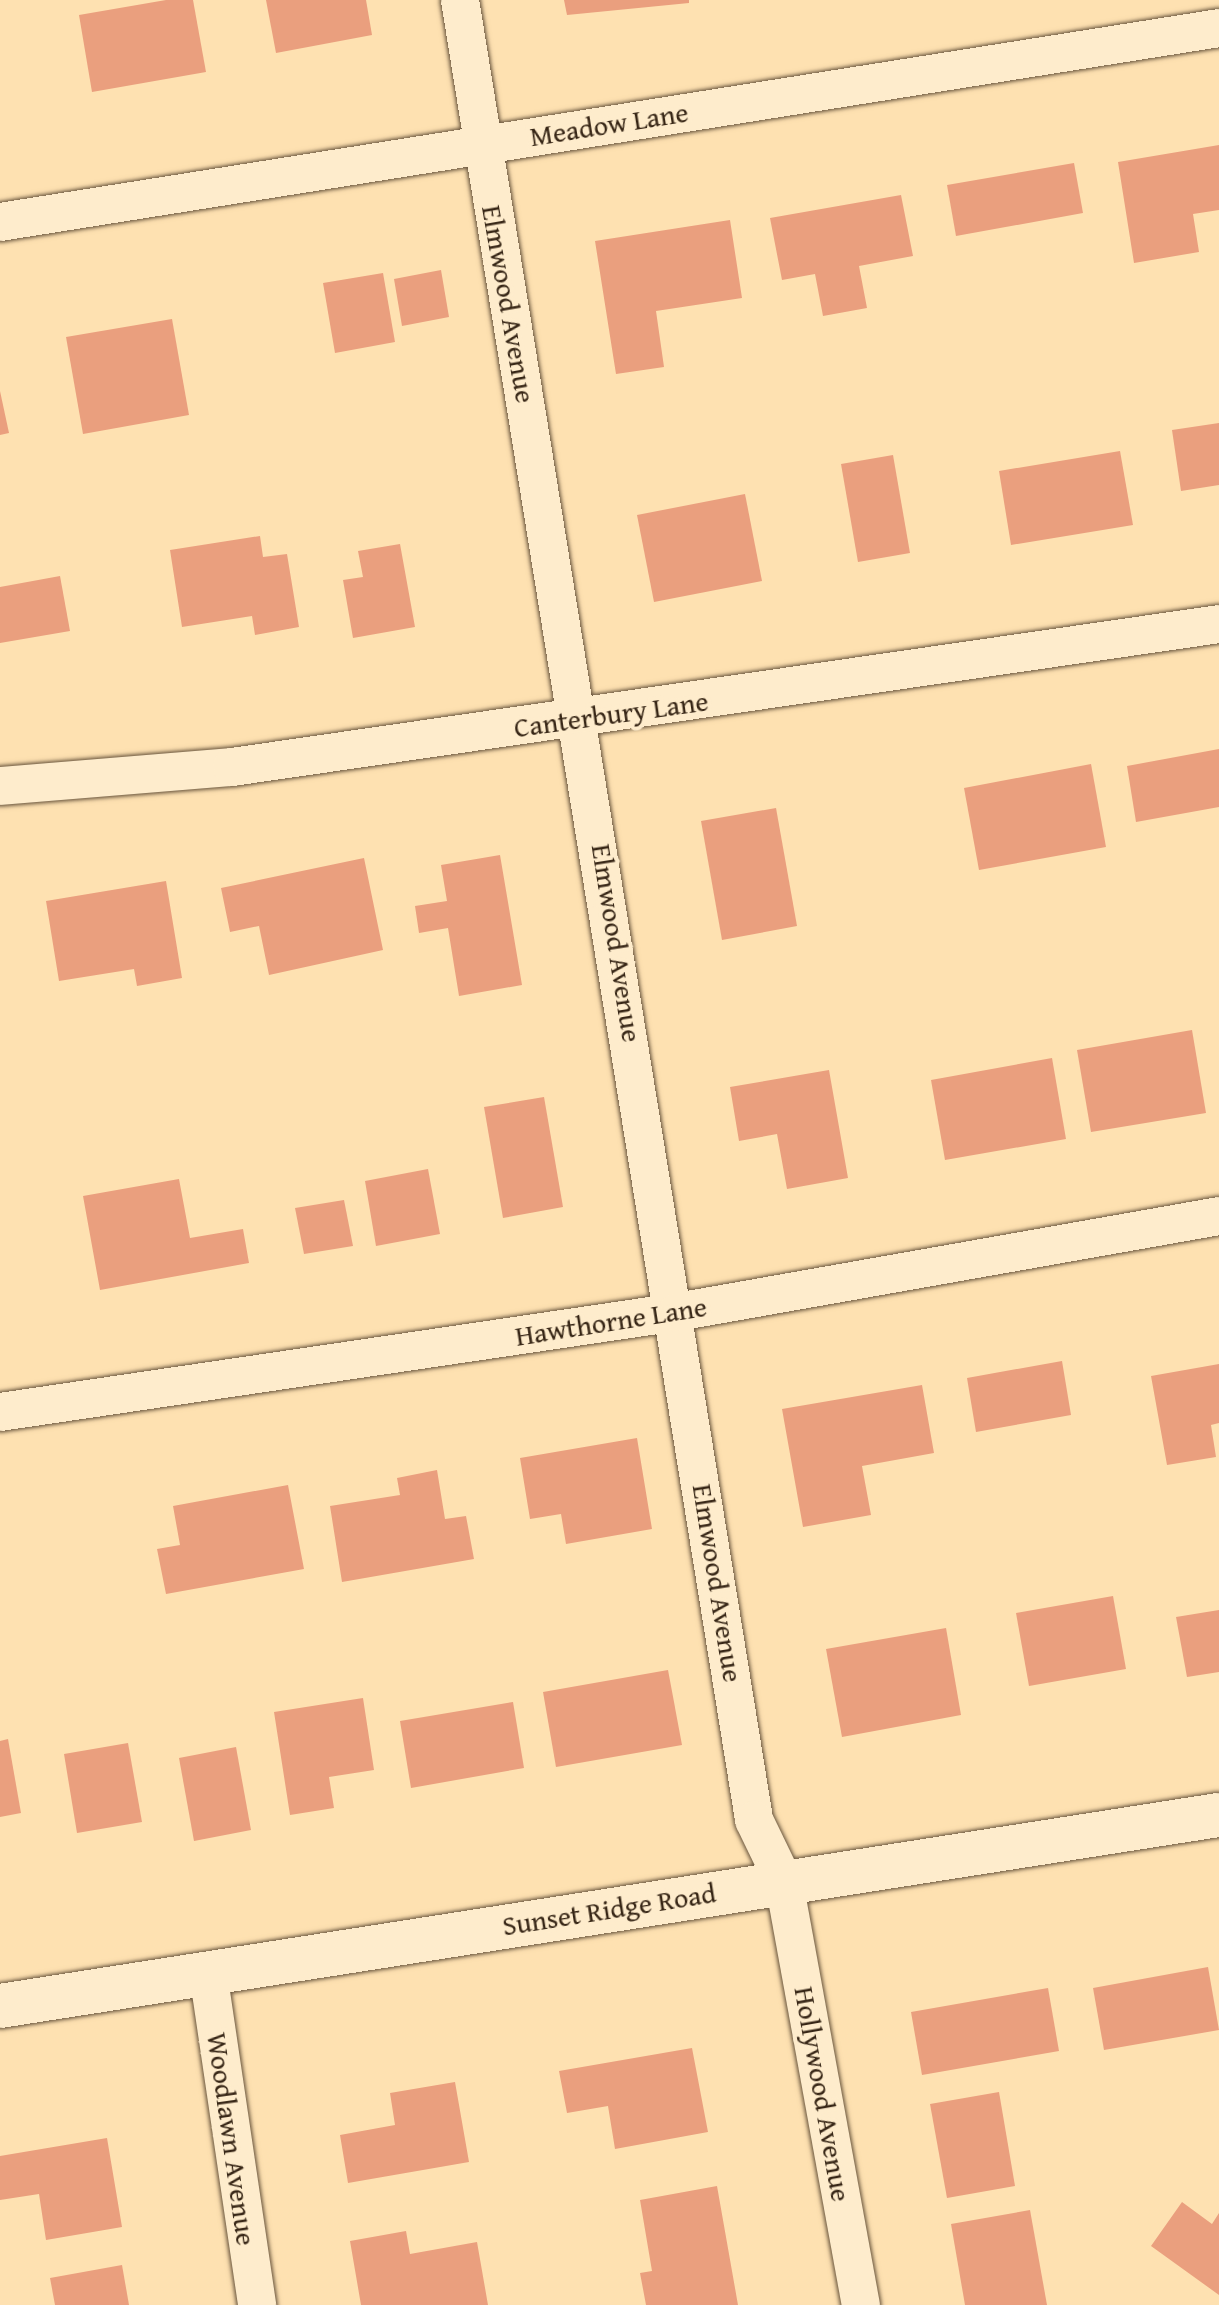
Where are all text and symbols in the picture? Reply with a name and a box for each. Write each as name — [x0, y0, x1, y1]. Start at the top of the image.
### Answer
street label: Meadow Lane — [527, 95, 691, 153]
street label: Elmwood Avenue — [475, 203, 543, 405]
street label: Canterbury Lane — [512, 684, 710, 744]
street label: Elmwood Avenue — [585, 842, 649, 1044]
street label: Hawthorne Lane — [513, 1289, 709, 1353]
street label: Elmwood Avenue — [686, 1482, 750, 1684]
street label: Sunset Ridge Road — [500, 1876, 718, 1942]
street label: Hollywood Avenue — [788, 1984, 858, 2204]
street label: Woodlawn Avenue — [200, 2030, 264, 2248]

